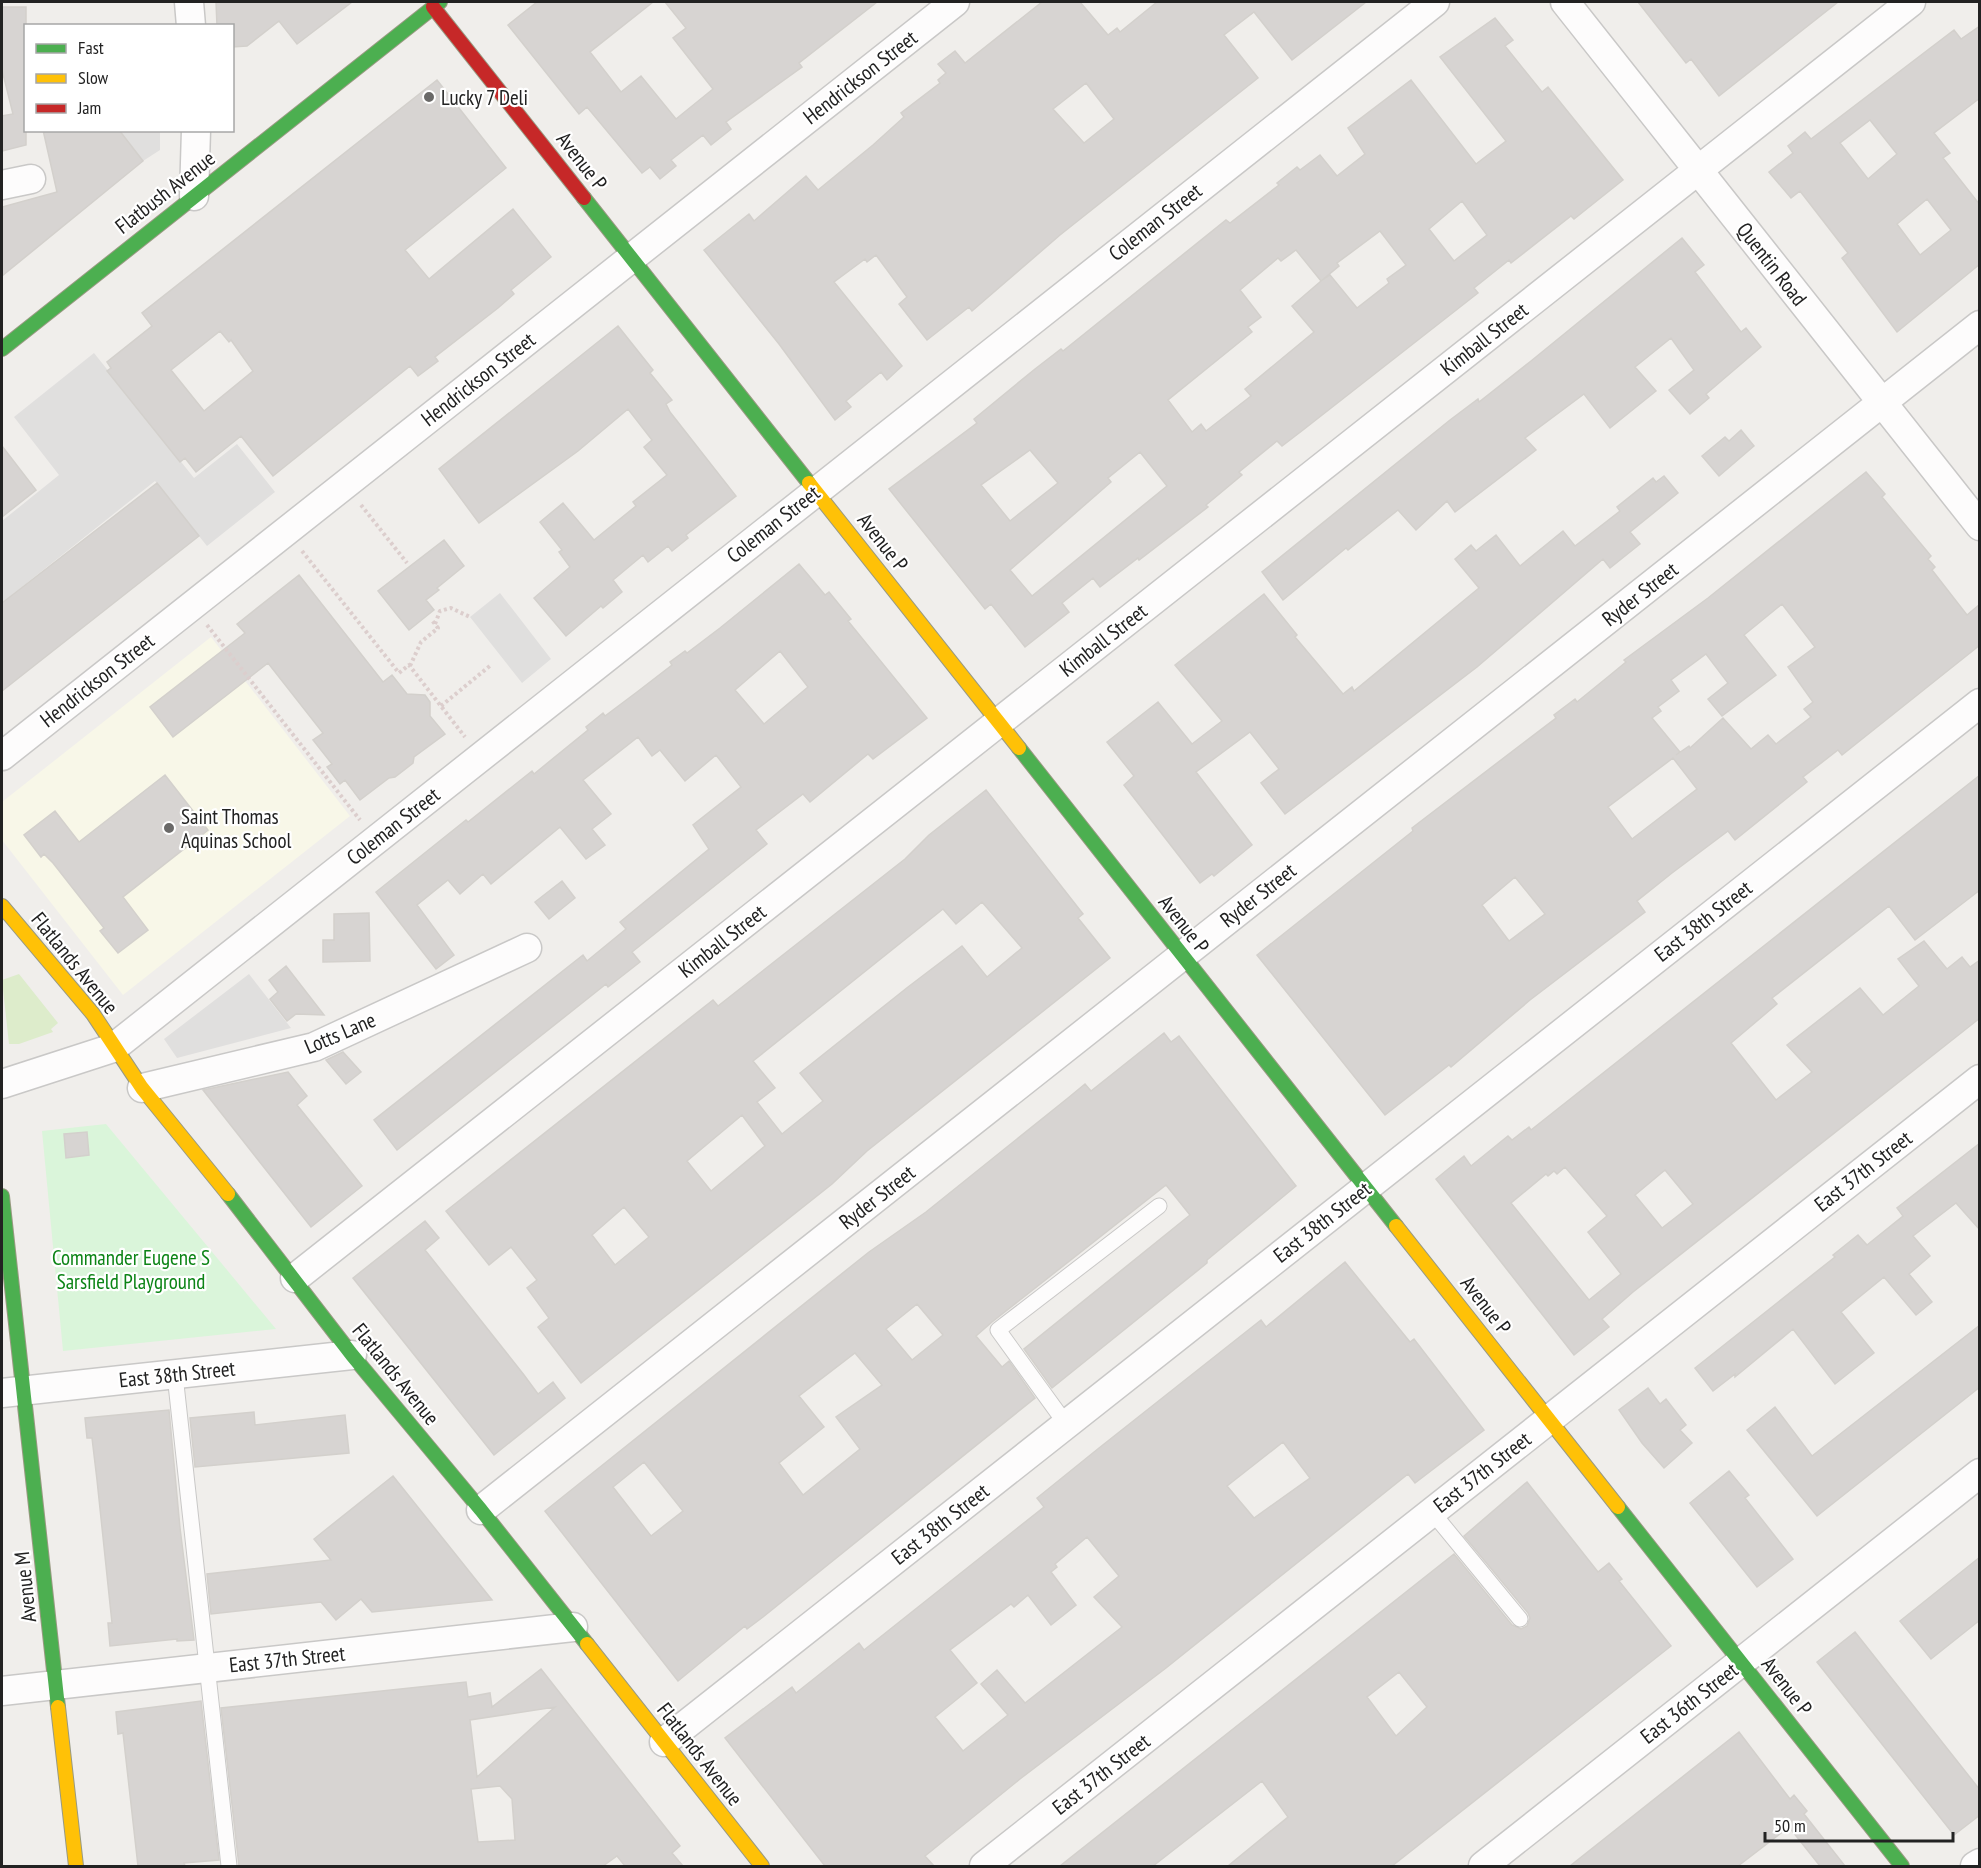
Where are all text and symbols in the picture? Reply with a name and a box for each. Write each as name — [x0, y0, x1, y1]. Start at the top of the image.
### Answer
legend — [24, 24, 234, 132]
street label: Hendrickson Street — [798, 24, 923, 130]
text: Fast — [78, 36, 104, 59]
text: Slow — [78, 66, 109, 89]
place label: Lucky 7 Deli — [441, 84, 528, 111]
marker: Lucky 7 Deli — [422, 90, 436, 104]
text: Jam — [77, 96, 101, 119]
street label: Avenue P — [551, 126, 613, 196]
street label: Flatbush Avenue — [110, 145, 220, 239]
street label: Coleman Street — [1103, 177, 1207, 267]
street label: Quentin Road — [1731, 217, 1813, 311]
street label: Kimball Street — [1435, 296, 1533, 382]
street label: Hendrickson Street — [416, 326, 541, 432]
street label: Coleman Street — [721, 479, 825, 569]
street label: Avenue P — [852, 507, 914, 577]
street label: Ryder Street — [1597, 556, 1684, 632]
street label: Kimball Street — [1054, 597, 1152, 683]
street label: Hendrickson Street — [35, 627, 160, 733]
street label: Coleman Street — [341, 781, 445, 871]
place label: Saint Thomas Aquinas School — [181, 803, 291, 854]
marker: Saint Thomas Aquinas School — [162, 821, 176, 835]
street label: Ryder Street — [1215, 857, 1302, 933]
street label: East 38th Street — [1649, 874, 1757, 968]
street label: Avenue P — [1153, 889, 1215, 959]
street label: Kimball Street — [673, 898, 771, 984]
street label: Flatlands Avenue — [26, 907, 124, 1019]
street label: Lotts Lane — [300, 1006, 380, 1060]
street label: East 37th Street — [1809, 1124, 1917, 1217]
street label: Ryder Street — [834, 1159, 921, 1235]
street label: East 38th Street — [1268, 1175, 1376, 1269]
park label: Commander Eugene S Sarsfield Playground — [52, 1244, 210, 1295]
street label: Avenue P — [1455, 1270, 1517, 1340]
street label: Flatlands Avenue — [347, 1318, 445, 1430]
street label: East 38th Street — [118, 1354, 237, 1394]
street label: East 37th Street — [1428, 1425, 1536, 1518]
street label: East 38th Street — [886, 1477, 994, 1571]
street label: Avenue M — [8, 1550, 42, 1624]
street label: East 37th Street — [228, 1639, 347, 1679]
street label: Avenue P — [1756, 1651, 1818, 1721]
street label: East 36th Street — [1635, 1656, 1743, 1750]
street label: Flatlands Avenue — [651, 1697, 749, 1811]
street label: East 37th Street — [1047, 1727, 1155, 1820]
scale bar — [1765, 1805, 1952, 1843]
text: 50 m — [1774, 1814, 1806, 1837]

